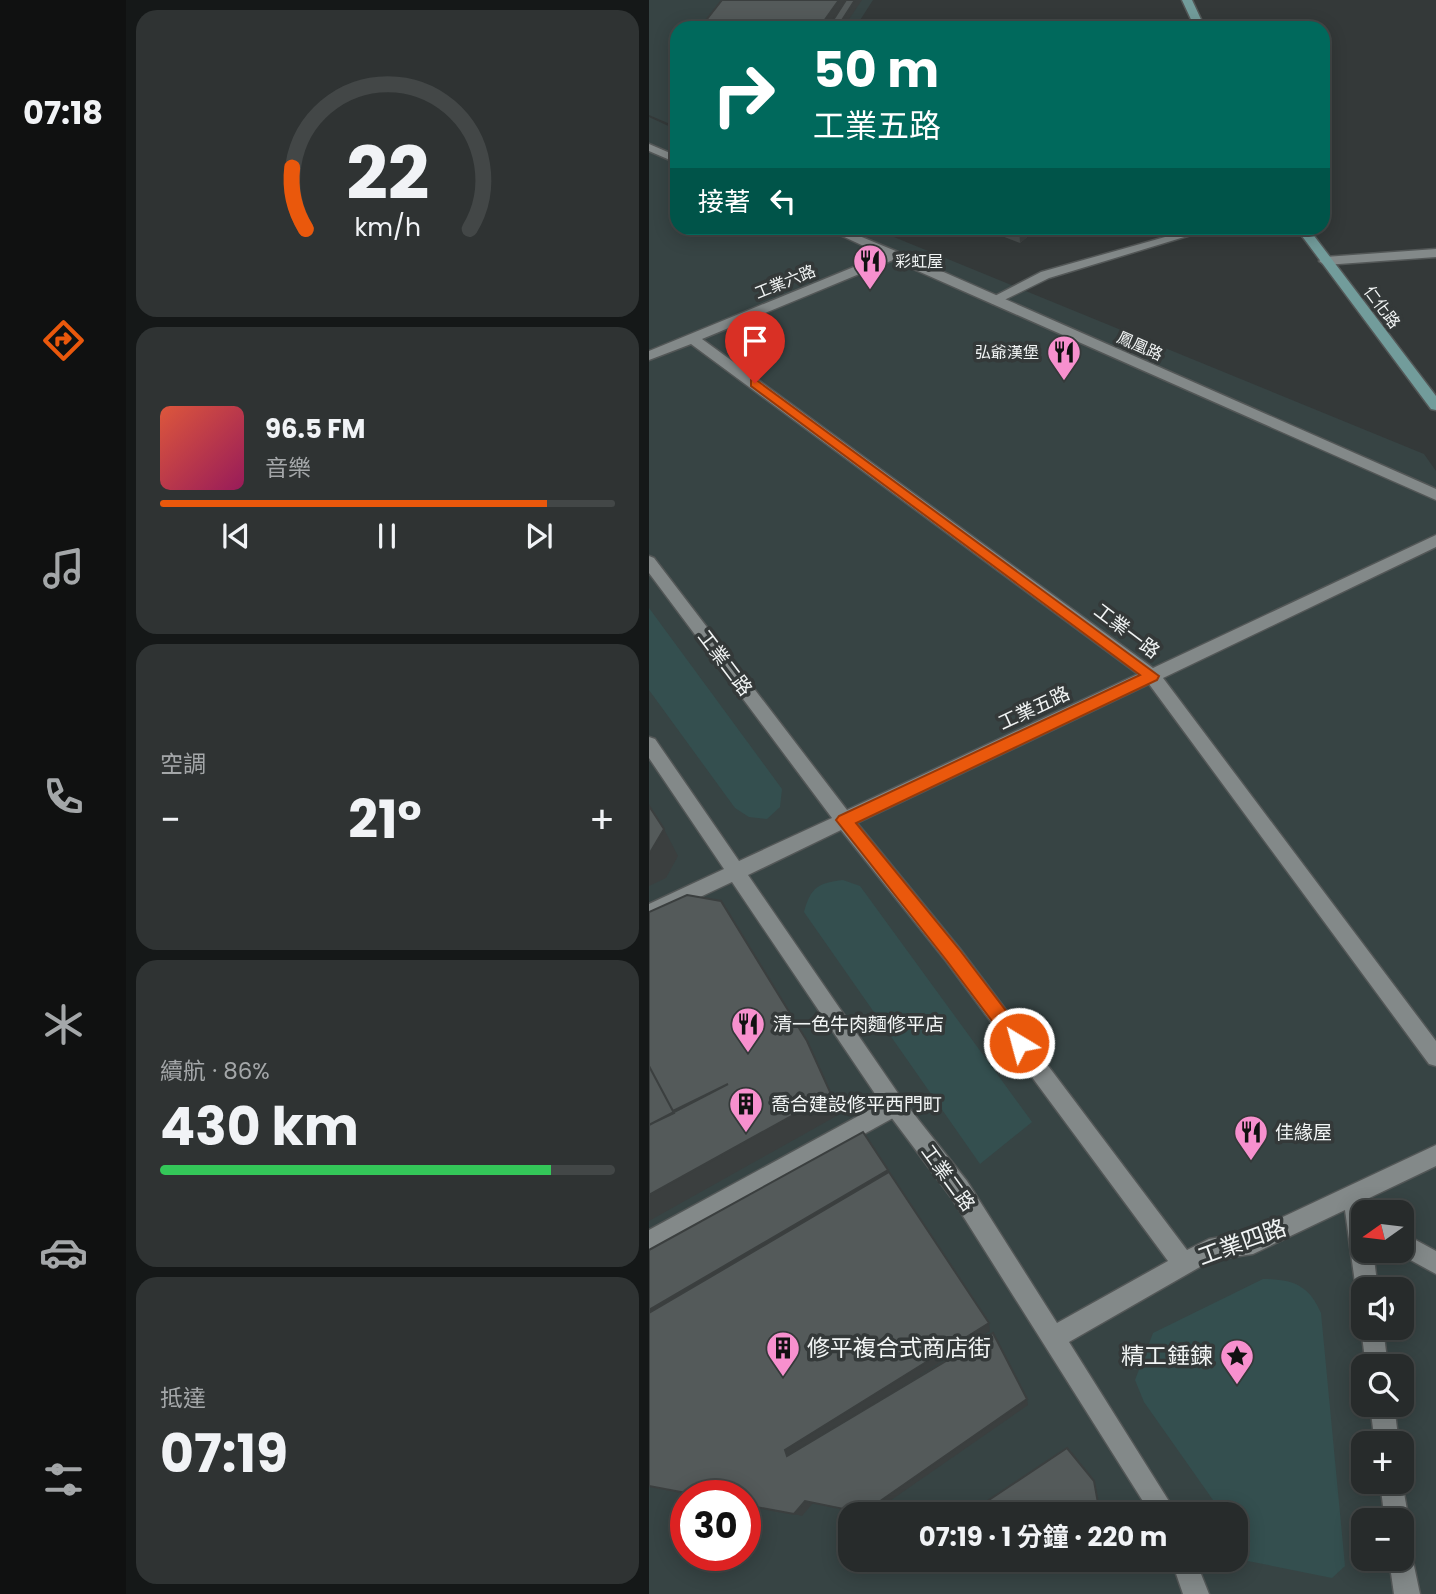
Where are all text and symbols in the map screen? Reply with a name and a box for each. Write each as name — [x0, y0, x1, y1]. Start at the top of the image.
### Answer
text: 50 m — [813, 36, 939, 104]
icon: right — [698, 49, 789, 140]
text: 07:18 — [23, 90, 103, 135]
text: 工業五路 — [813, 103, 941, 148]
text: 22 — [346, 124, 429, 225]
icon: left — [764, 182, 802, 220]
text: 接著 — [698, 184, 750, 220]
text: km/h — [354, 210, 421, 245]
restaurant icon: 彩虹屋 — [851, 242, 889, 291]
place label: 彩虹屋 — [895, 250, 943, 273]
street label: 工業六路 — [751, 259, 819, 305]
street label: 仁化路 — [1358, 281, 1406, 333]
pin — [725, 311, 785, 383]
icon: directions — [39, 316, 88, 365]
icon: arrive — [736, 322, 774, 360]
street label: 鳳凰路 — [1113, 326, 1167, 366]
restaurant icon: 弘爺漢堡 — [1045, 333, 1083, 382]
place label: 弘爺漢堡 — [975, 341, 1039, 364]
text: 96.5 FM — [265, 411, 365, 447]
text: 音樂 — [265, 452, 311, 484]
icon: previous — [217, 517, 255, 555]
icon: pause — [368, 517, 406, 555]
icon: next — [520, 517, 558, 555]
icon: music — [39, 544, 88, 593]
street label: 工業一路 — [1089, 597, 1165, 665]
street label: 工業二路 — [691, 625, 759, 701]
street label: 工業五路 — [994, 680, 1074, 736]
text: 空調 — [160, 748, 206, 780]
icon: phone — [39, 772, 88, 821]
text: 21° — [348, 783, 422, 856]
text: − — [160, 793, 181, 846]
text: + — [589, 793, 615, 846]
icon: climate — [39, 1000, 88, 1049]
restaurant icon: 清一色牛肉麵修平店 — [729, 1005, 767, 1054]
position arrow — [982, 1006, 1056, 1080]
place label: 清一色牛肉麵修平店 — [773, 1011, 944, 1038]
text: 續航 · 86% — [160, 1055, 270, 1087]
building icon: 喬合建設修平西門町 — [727, 1085, 765, 1134]
text: 430 km — [160, 1090, 359, 1163]
place label: 喬合建設修平西門町 — [771, 1091, 942, 1118]
restaurant icon: 佳緣屋 — [1232, 1113, 1270, 1162]
place label: 佳緣屋 — [1275, 1119, 1332, 1146]
street label: 工業二路 — [915, 1139, 981, 1217]
north arrow — [1351, 1200, 1414, 1264]
map controls — [1351, 1200, 1414, 1571]
street label: 工業四路 — [1193, 1211, 1291, 1273]
icon: car — [39, 1228, 88, 1277]
button: sound — [1351, 1277, 1414, 1340]
building icon: 修平複合式商店街 — [764, 1329, 802, 1378]
place label: 修平複合式商店街 — [807, 1332, 991, 1364]
place icon: 精工錘鍊 — [1218, 1337, 1256, 1386]
place label: 精工錘鍊 — [1121, 1340, 1213, 1372]
button: search — [1351, 1354, 1414, 1417]
text: 抵達 — [160, 1382, 206, 1414]
text: 07:19 — [160, 1417, 288, 1490]
button: + — [1351, 1431, 1414, 1494]
icon: filters — [39, 1455, 88, 1504]
speed limit sign: 30 — [670, 1480, 761, 1571]
button: − — [1351, 1508, 1414, 1571]
text: 07:19 · 1 分鐘 · 220 m — [919, 1519, 1167, 1555]

